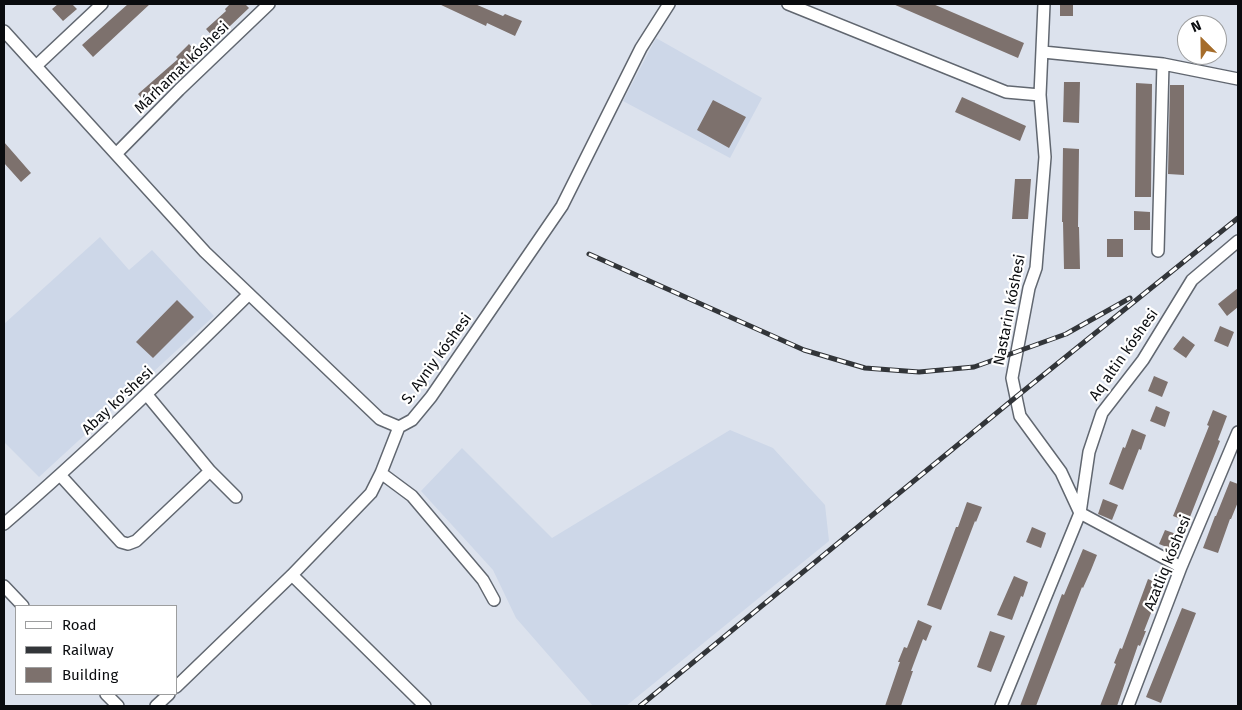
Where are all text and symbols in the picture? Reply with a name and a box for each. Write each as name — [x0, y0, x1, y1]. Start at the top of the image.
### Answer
north arrow — [1177, 15, 1227, 65]
text: N — [1189, 17, 1204, 36]
street label: Márhamat kóshesi — [131, 18, 233, 118]
street label: Nastarin kóshesi — [990, 253, 1030, 367]
street label: Aq altin kóshesi — [1086, 306, 1162, 404]
street label: S. Ayniy kóshesi — [398, 310, 476, 408]
street label: Abay ko'shesi — [79, 363, 157, 439]
street label: Azatliq kóshesi — [1141, 513, 1195, 613]
legend — [15, 605, 178, 695]
text: Road — [62, 616, 97, 634]
text: Railway — [62, 641, 114, 659]
text: Building — [62, 666, 118, 684]

